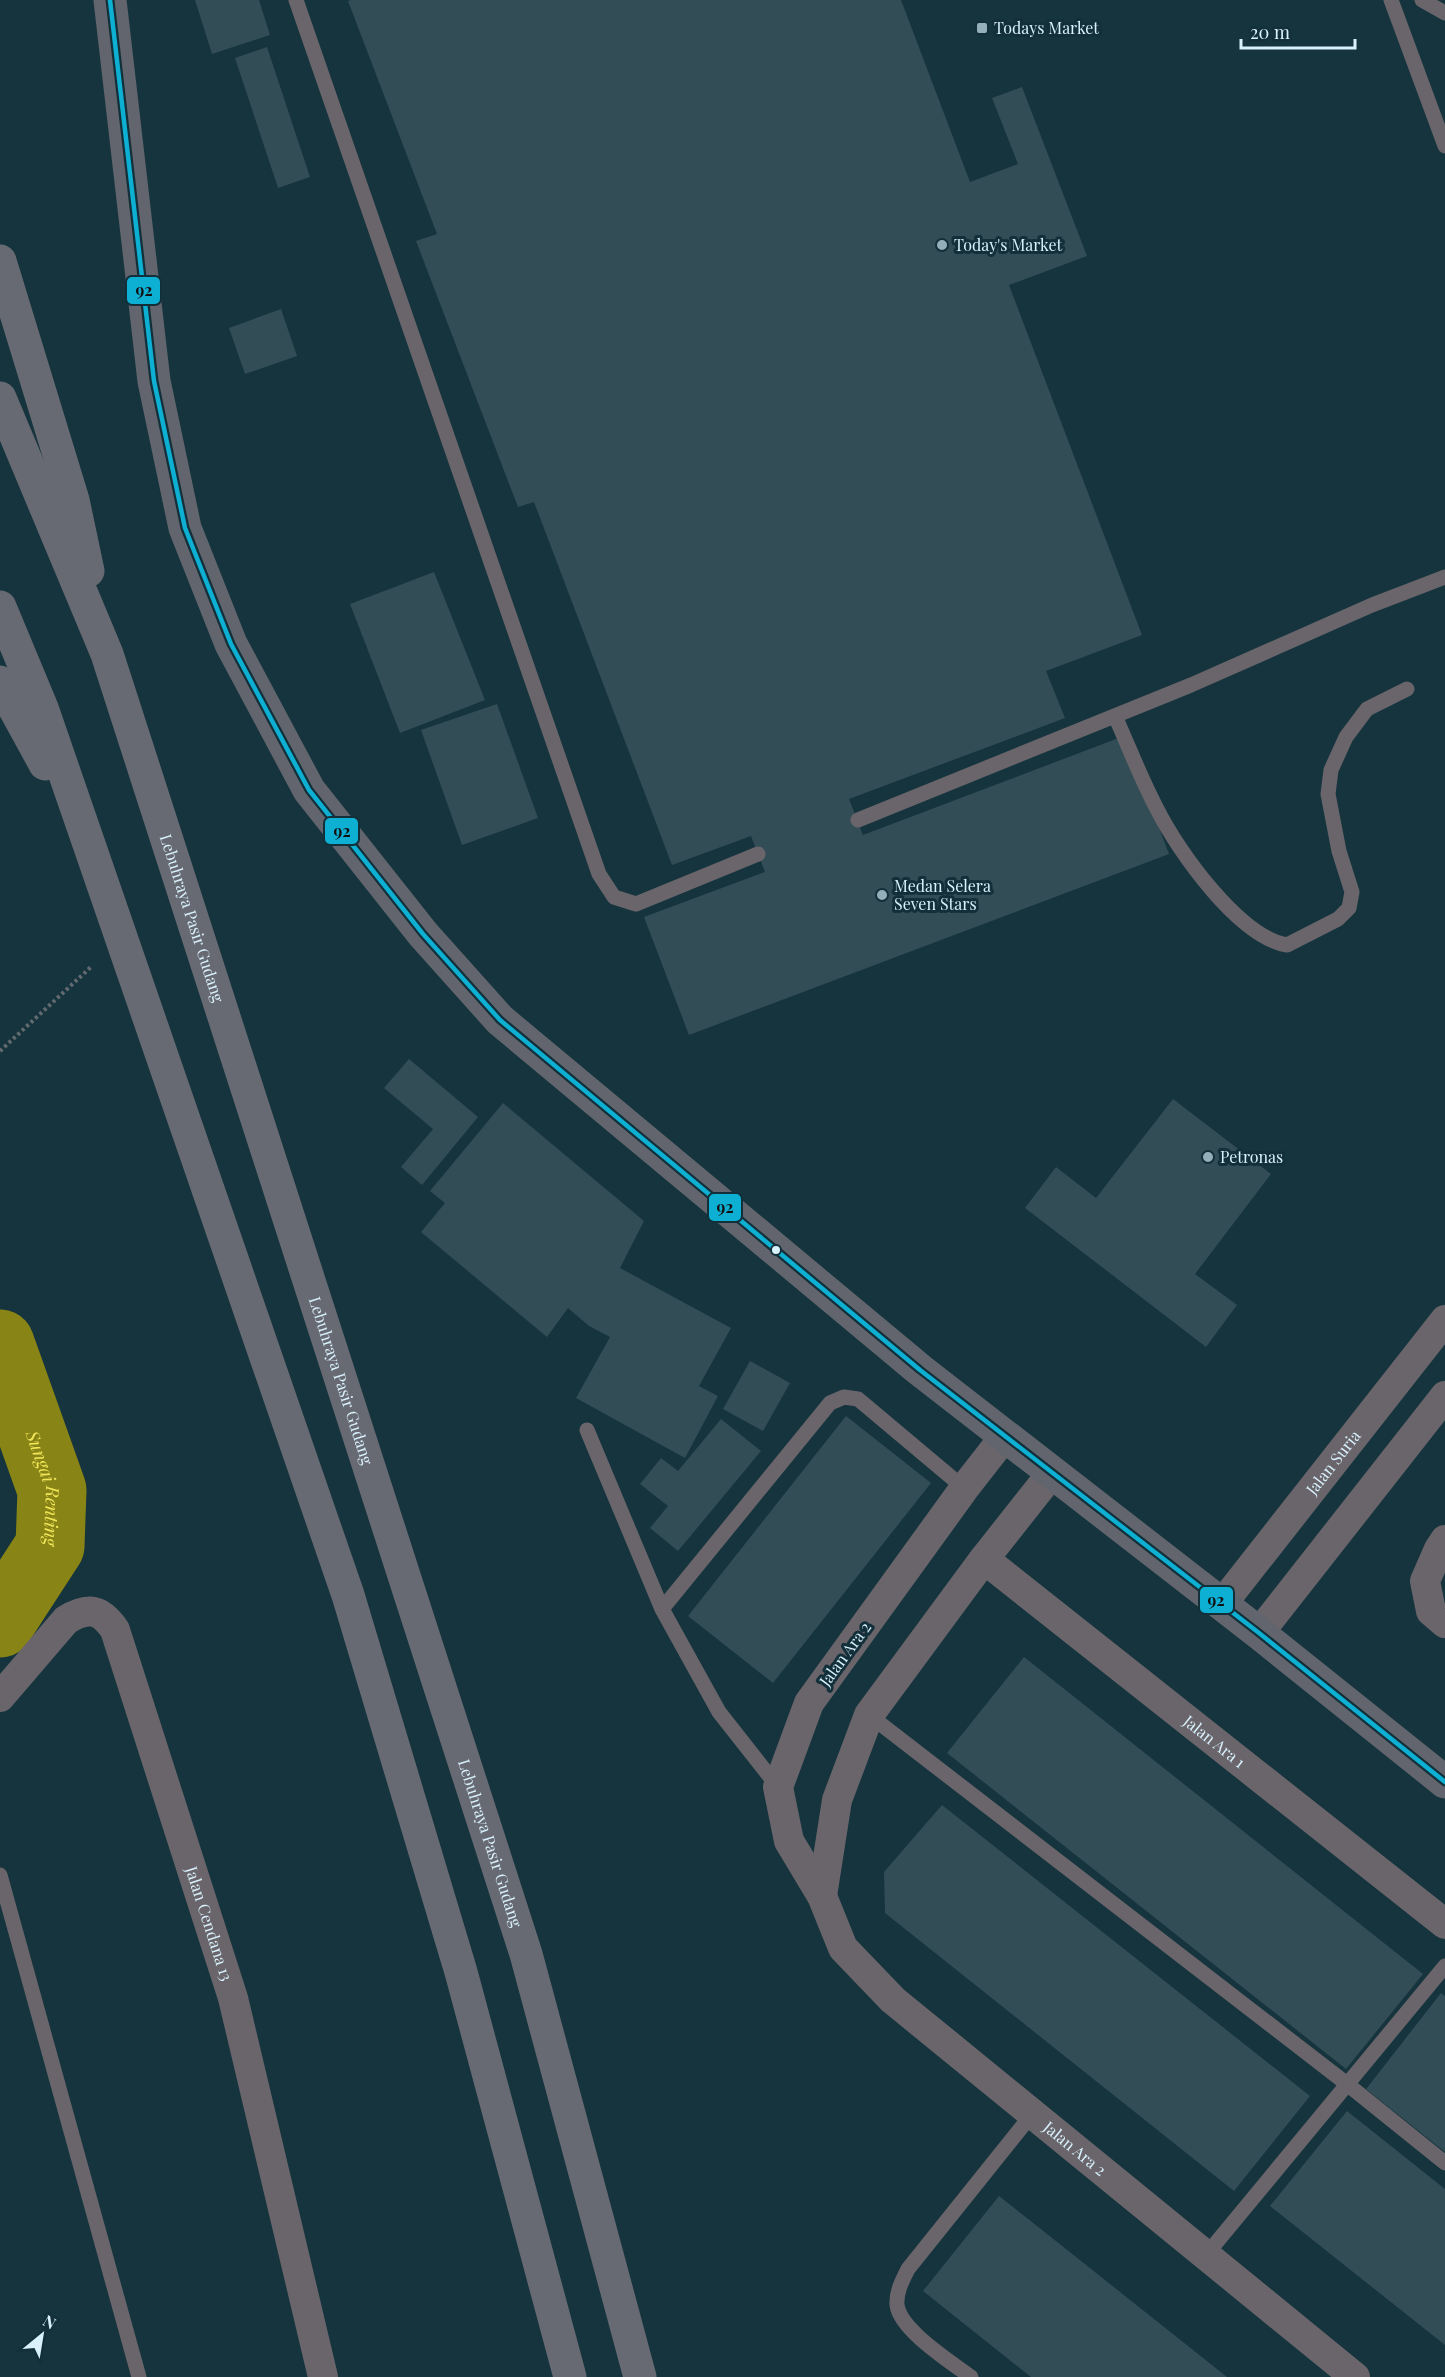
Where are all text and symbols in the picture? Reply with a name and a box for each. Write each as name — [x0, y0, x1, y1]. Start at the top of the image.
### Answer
scale bar — [1241, 12, 1355, 50]
place label: Todays Market — [994, 17, 1099, 38]
text: 20 m — [1250, 20, 1290, 44]
marker: Todays Market — [975, 21, 989, 35]
place label: Today's Market — [954, 234, 1062, 255]
marker: Today's Market — [935, 238, 949, 252]
line badge: 92 — [126, 276, 161, 305]
text: 92 — [135, 279, 153, 300]
line badge: 92 — [324, 817, 359, 845]
text: 92 — [333, 820, 351, 841]
street label: Lebuhraya Pasir Gudang — [156, 831, 230, 1005]
place label: Medan Selera Seven Stars — [894, 875, 991, 914]
marker: Medan Selera Seven Stars — [875, 888, 889, 902]
place label: Petronas — [1220, 1146, 1283, 1167]
marker: Petronas — [1201, 1150, 1215, 1164]
line badge: 92 — [708, 1193, 742, 1222]
text: 92 — [716, 1196, 734, 1217]
unlabelled marker — [770, 1244, 782, 1256]
street label: Lebuhraya Pasir Gudang — [305, 1294, 379, 1468]
street label: Jalan Suria — [1300, 1425, 1365, 1500]
water label: Sungai Renting — [20, 1426, 65, 1549]
line badge: 92 — [1199, 1586, 1234, 1614]
text: 92 — [1207, 1589, 1225, 1610]
street label: Jalan Ara 2 — [813, 1617, 875, 1691]
street label: Jalan Ara 1 — [1179, 1710, 1250, 1772]
street label: Lebuhraya Pasir Gudang — [454, 1756, 528, 1930]
street label: Jalan Cendana 13 — [181, 1863, 238, 1983]
street label: Jalan Ara 2 — [1039, 2116, 1111, 2180]
north arrow — [12, 2305, 72, 2365]
text: N — [39, 2310, 60, 2334]

